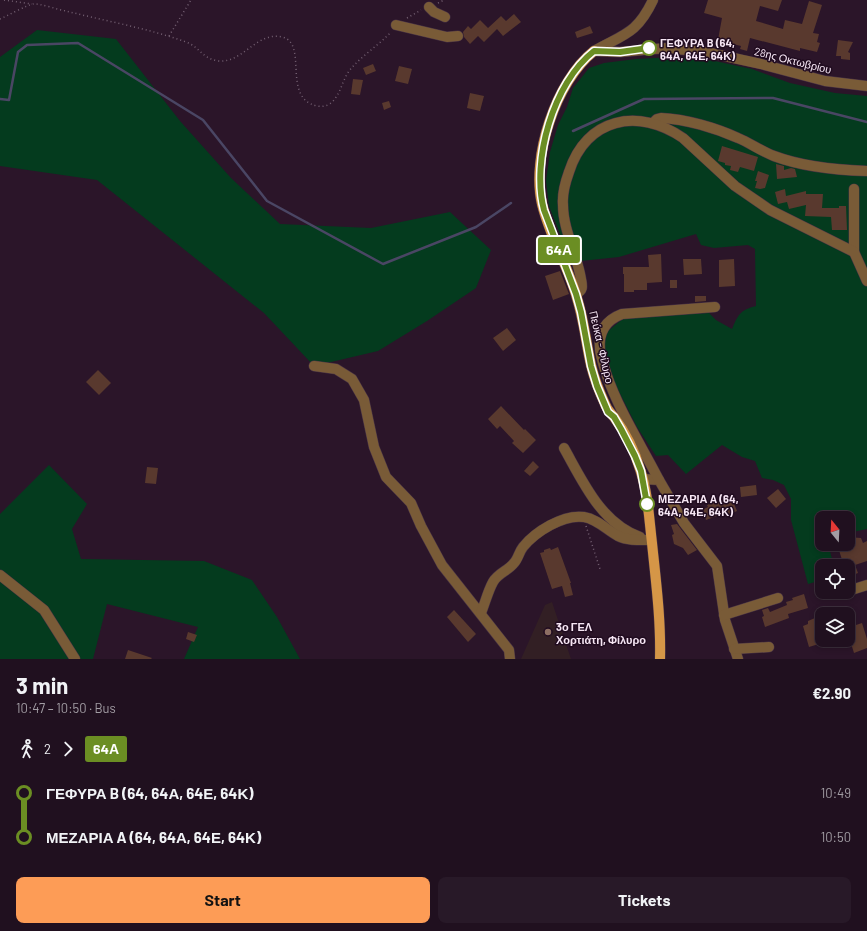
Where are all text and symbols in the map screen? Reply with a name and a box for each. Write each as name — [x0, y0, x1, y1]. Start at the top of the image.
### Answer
place label: ΓΕΦΥΡΑ B (64, 64Α, 64Ε, 64Κ) — [660, 36, 735, 62]
marker: ΓΕΦΥΡΑ B (64, 64Α, 64Ε, 64Κ) — [641, 40, 657, 56]
street label: 28ης Οκτωβρίου — [753, 44, 833, 76]
line badge: 64Α — [536, 237, 582, 263]
text: 64Α — [546, 241, 572, 258]
street label: Πεύκα - Φίλυρο — [587, 309, 617, 385]
place label: ΜΕΖΑΡΙΑ A (64, 64Α, 64Ε, 64Κ) — [658, 492, 739, 518]
marker: ΜΕΖΑΡΙΑ A (64, 64Α, 64Ε, 64Κ) — [639, 496, 655, 512]
north arrow — [815, 511, 855, 551]
map controls — [815, 511, 855, 647]
button: locate — [815, 559, 855, 599]
button: layers — [815, 607, 855, 647]
place label: 3ο ΓΕΛ Χορτιάτη, Φίλυρο — [556, 620, 646, 646]
marker: 3ο ΓΕΛ Χορτιάτη, Φίλυρο — [543, 627, 553, 637]
text: 3 min — [16, 672, 68, 698]
text: €2.90 — [813, 684, 851, 702]
text: 10:47 – 10:50 · Bus — [16, 700, 116, 716]
icon: walk — [16, 738, 38, 760]
icon: forward — [57, 738, 79, 760]
text: 64Α — [93, 740, 119, 757]
text: 2 — [44, 741, 51, 757]
text: ΓΕΦΥΡΑ B (64, 64Α, 64Ε, 64Κ) — [46, 784, 253, 802]
text: 10:49 — [821, 785, 851, 801]
text: ΜΕΖΑΡΙΑ A (64, 64Α, 64Ε, 64Κ) — [46, 828, 261, 846]
text: 10:50 — [821, 829, 851, 845]
button: Start — [16, 877, 430, 923]
button: Tickets — [438, 877, 851, 923]

